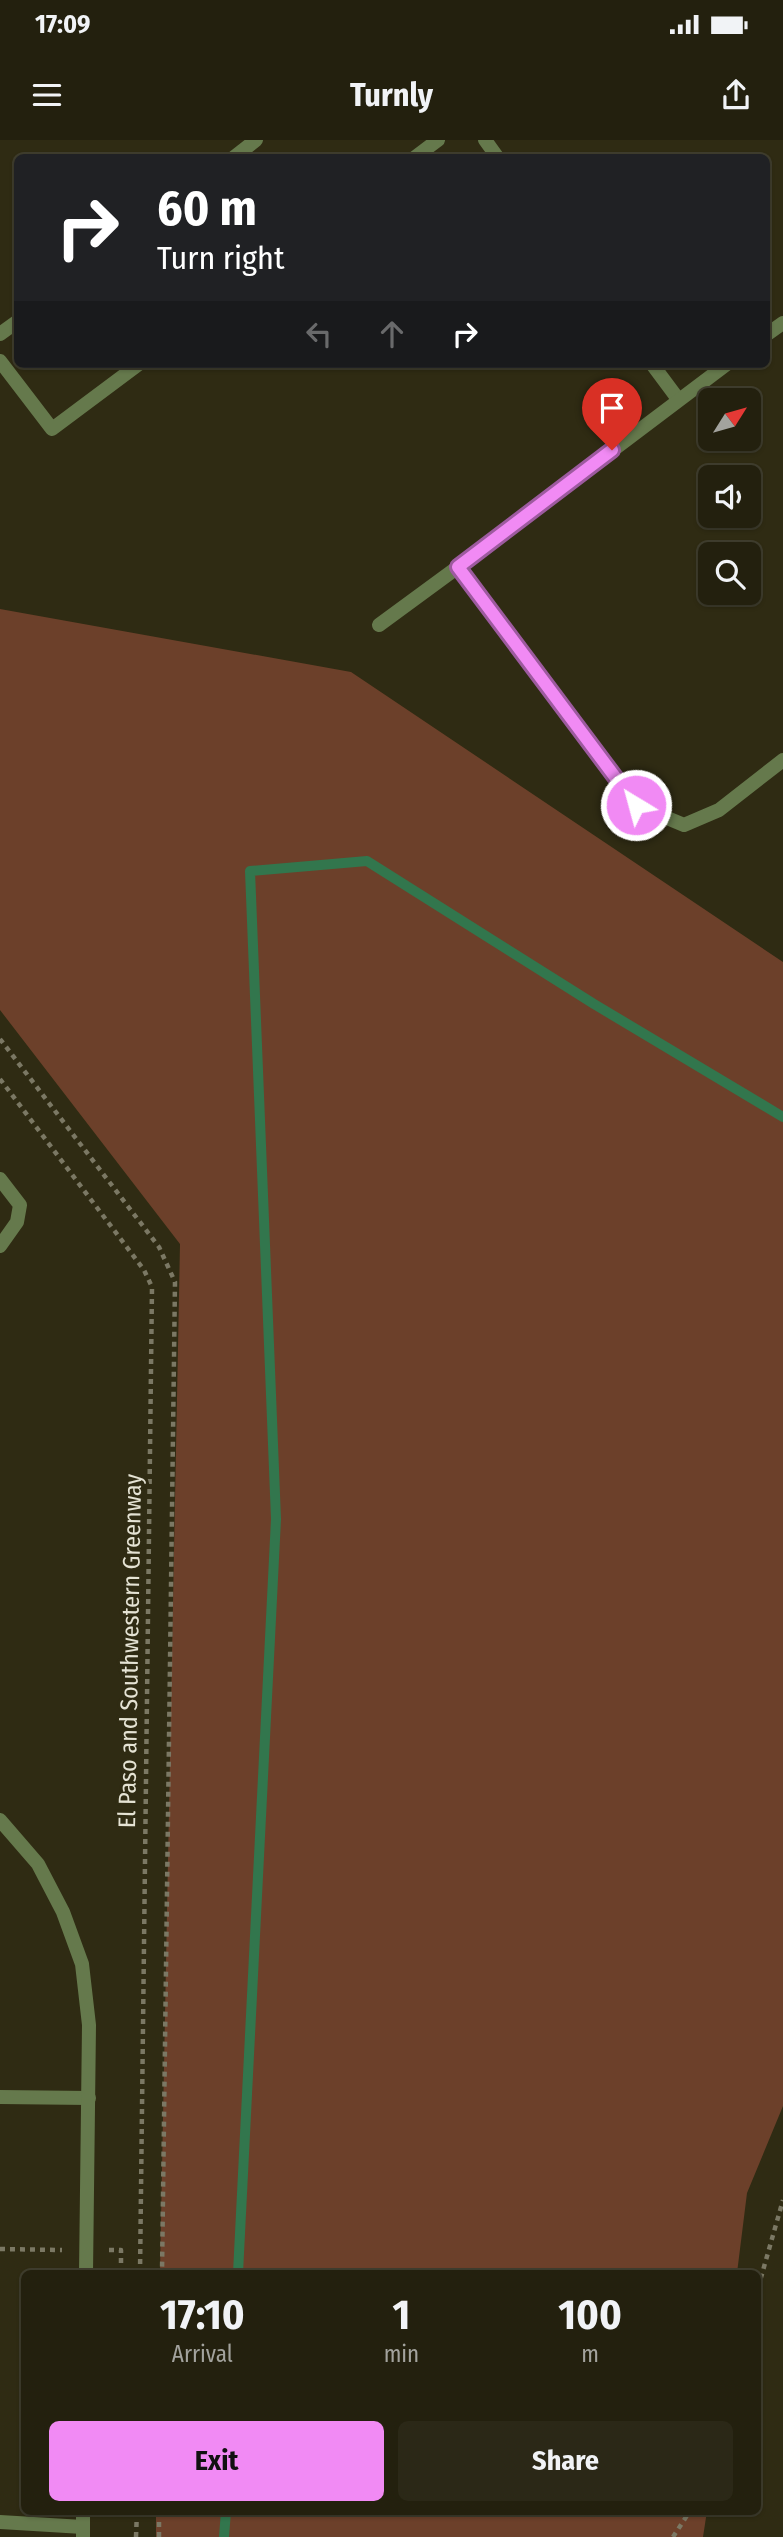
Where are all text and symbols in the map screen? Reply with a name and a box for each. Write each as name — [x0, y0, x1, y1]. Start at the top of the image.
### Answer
text: 17:09 — [35, 9, 90, 40]
icon: menu — [28, 76, 66, 114]
text: Turnly — [350, 76, 433, 114]
icon: share — [717, 76, 755, 114]
text: 60 m — [157, 179, 257, 238]
icon: right — [42, 182, 133, 273]
text: Turn right — [157, 239, 284, 277]
icon: left — [300, 315, 338, 353]
icon: ahead — [373, 315, 411, 353]
icon: right — [446, 315, 484, 353]
pin — [582, 378, 642, 450]
north arrow — [698, 388, 761, 452]
map controls — [698, 388, 761, 605]
icon: arrive — [593, 389, 631, 427]
button: sound — [698, 465, 761, 528]
button: search — [698, 542, 761, 605]
position arrow — [599, 768, 673, 842]
street label: El Paso and Southwestern Greenway — [113, 1473, 147, 1828]
text: 17:10 — [160, 2290, 245, 2340]
text: 1 — [393, 2290, 410, 2340]
text: 100 — [558, 2290, 622, 2340]
text: Arrival — [172, 2340, 233, 2368]
text: min — [384, 2340, 419, 2368]
text: m — [581, 2340, 599, 2368]
button: Exit — [49, 2421, 384, 2501]
button: Share — [398, 2421, 733, 2501]

